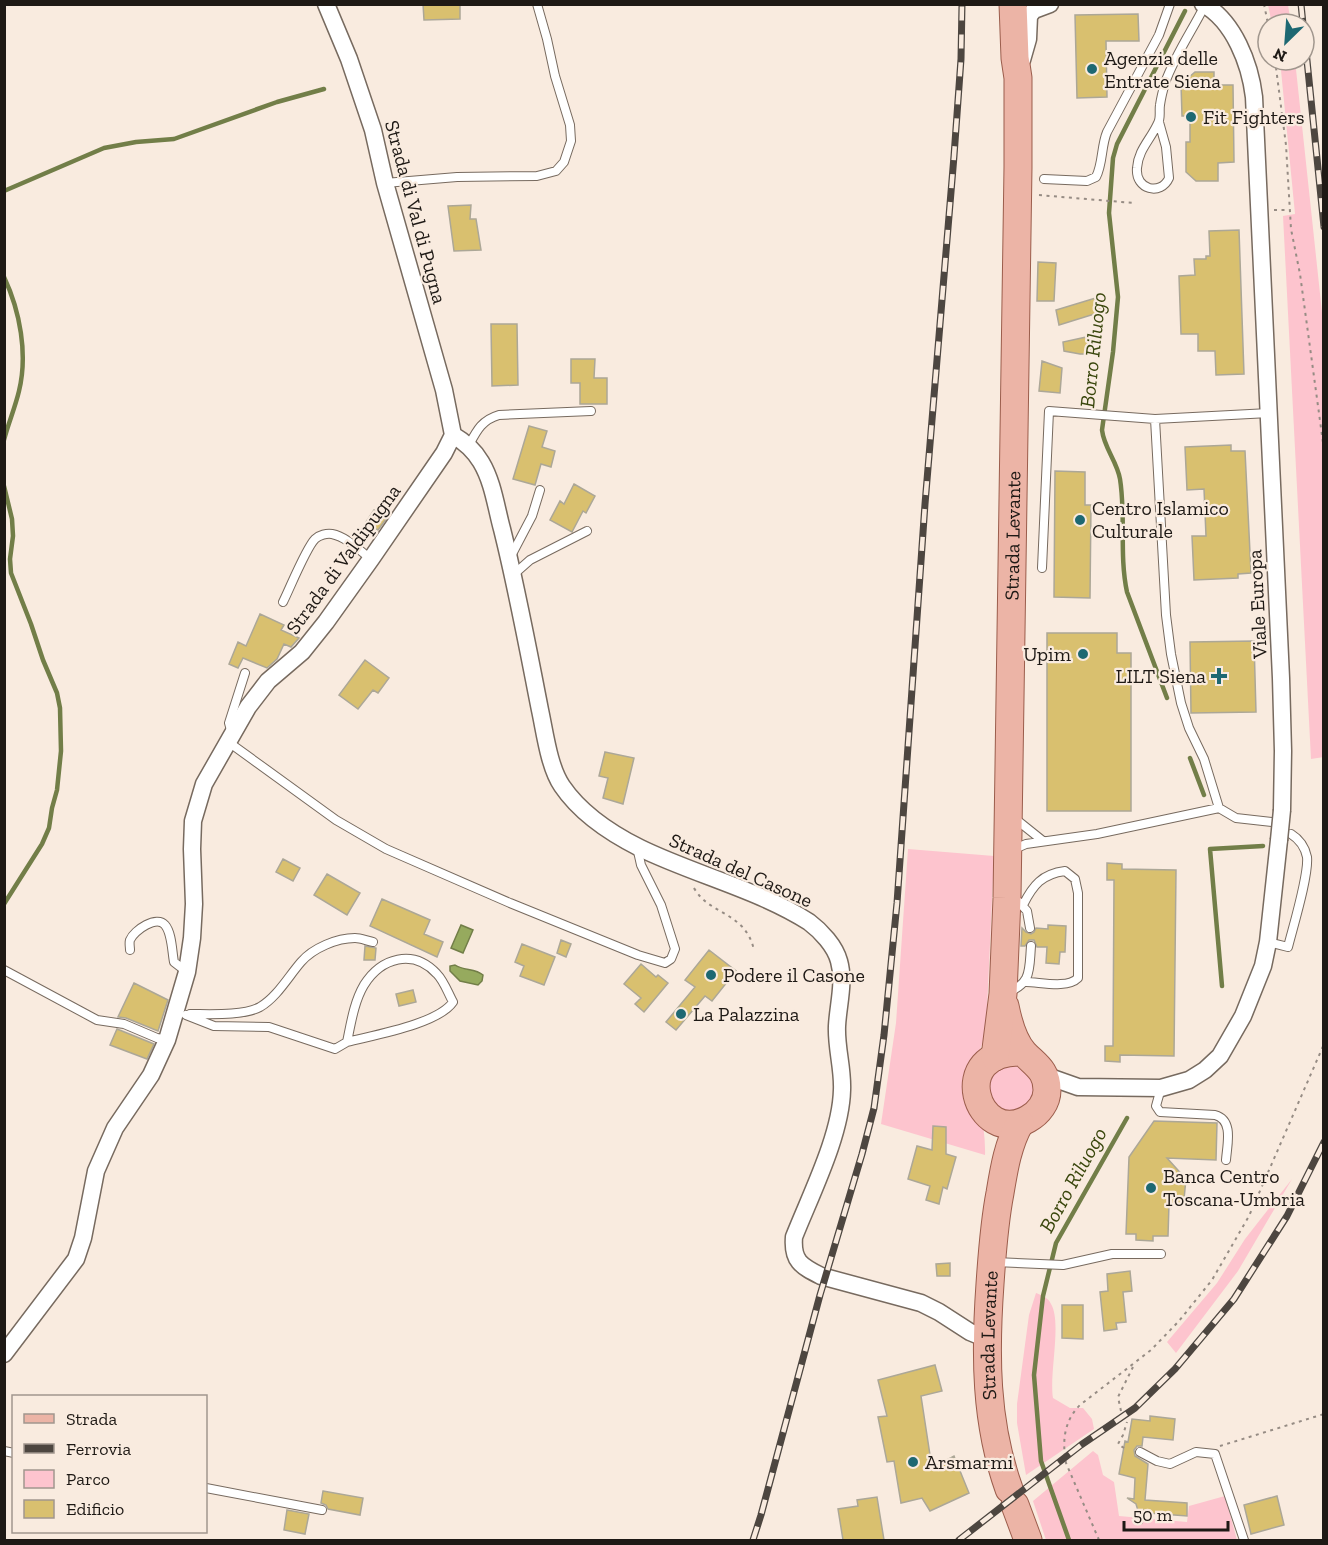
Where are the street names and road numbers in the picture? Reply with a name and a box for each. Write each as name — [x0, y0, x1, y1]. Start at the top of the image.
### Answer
street label: Strada di Val di Pugna — [380, 118, 452, 307]
street label: Strada Levante — [999, 471, 1025, 601]
street label: Strada di Valdipugna — [281, 479, 406, 639]
street label: Viale Europa — [1242, 548, 1272, 660]
street label: Strada del Casone — [666, 828, 816, 912]
street label: Strada Levante — [975, 1270, 1003, 1401]

